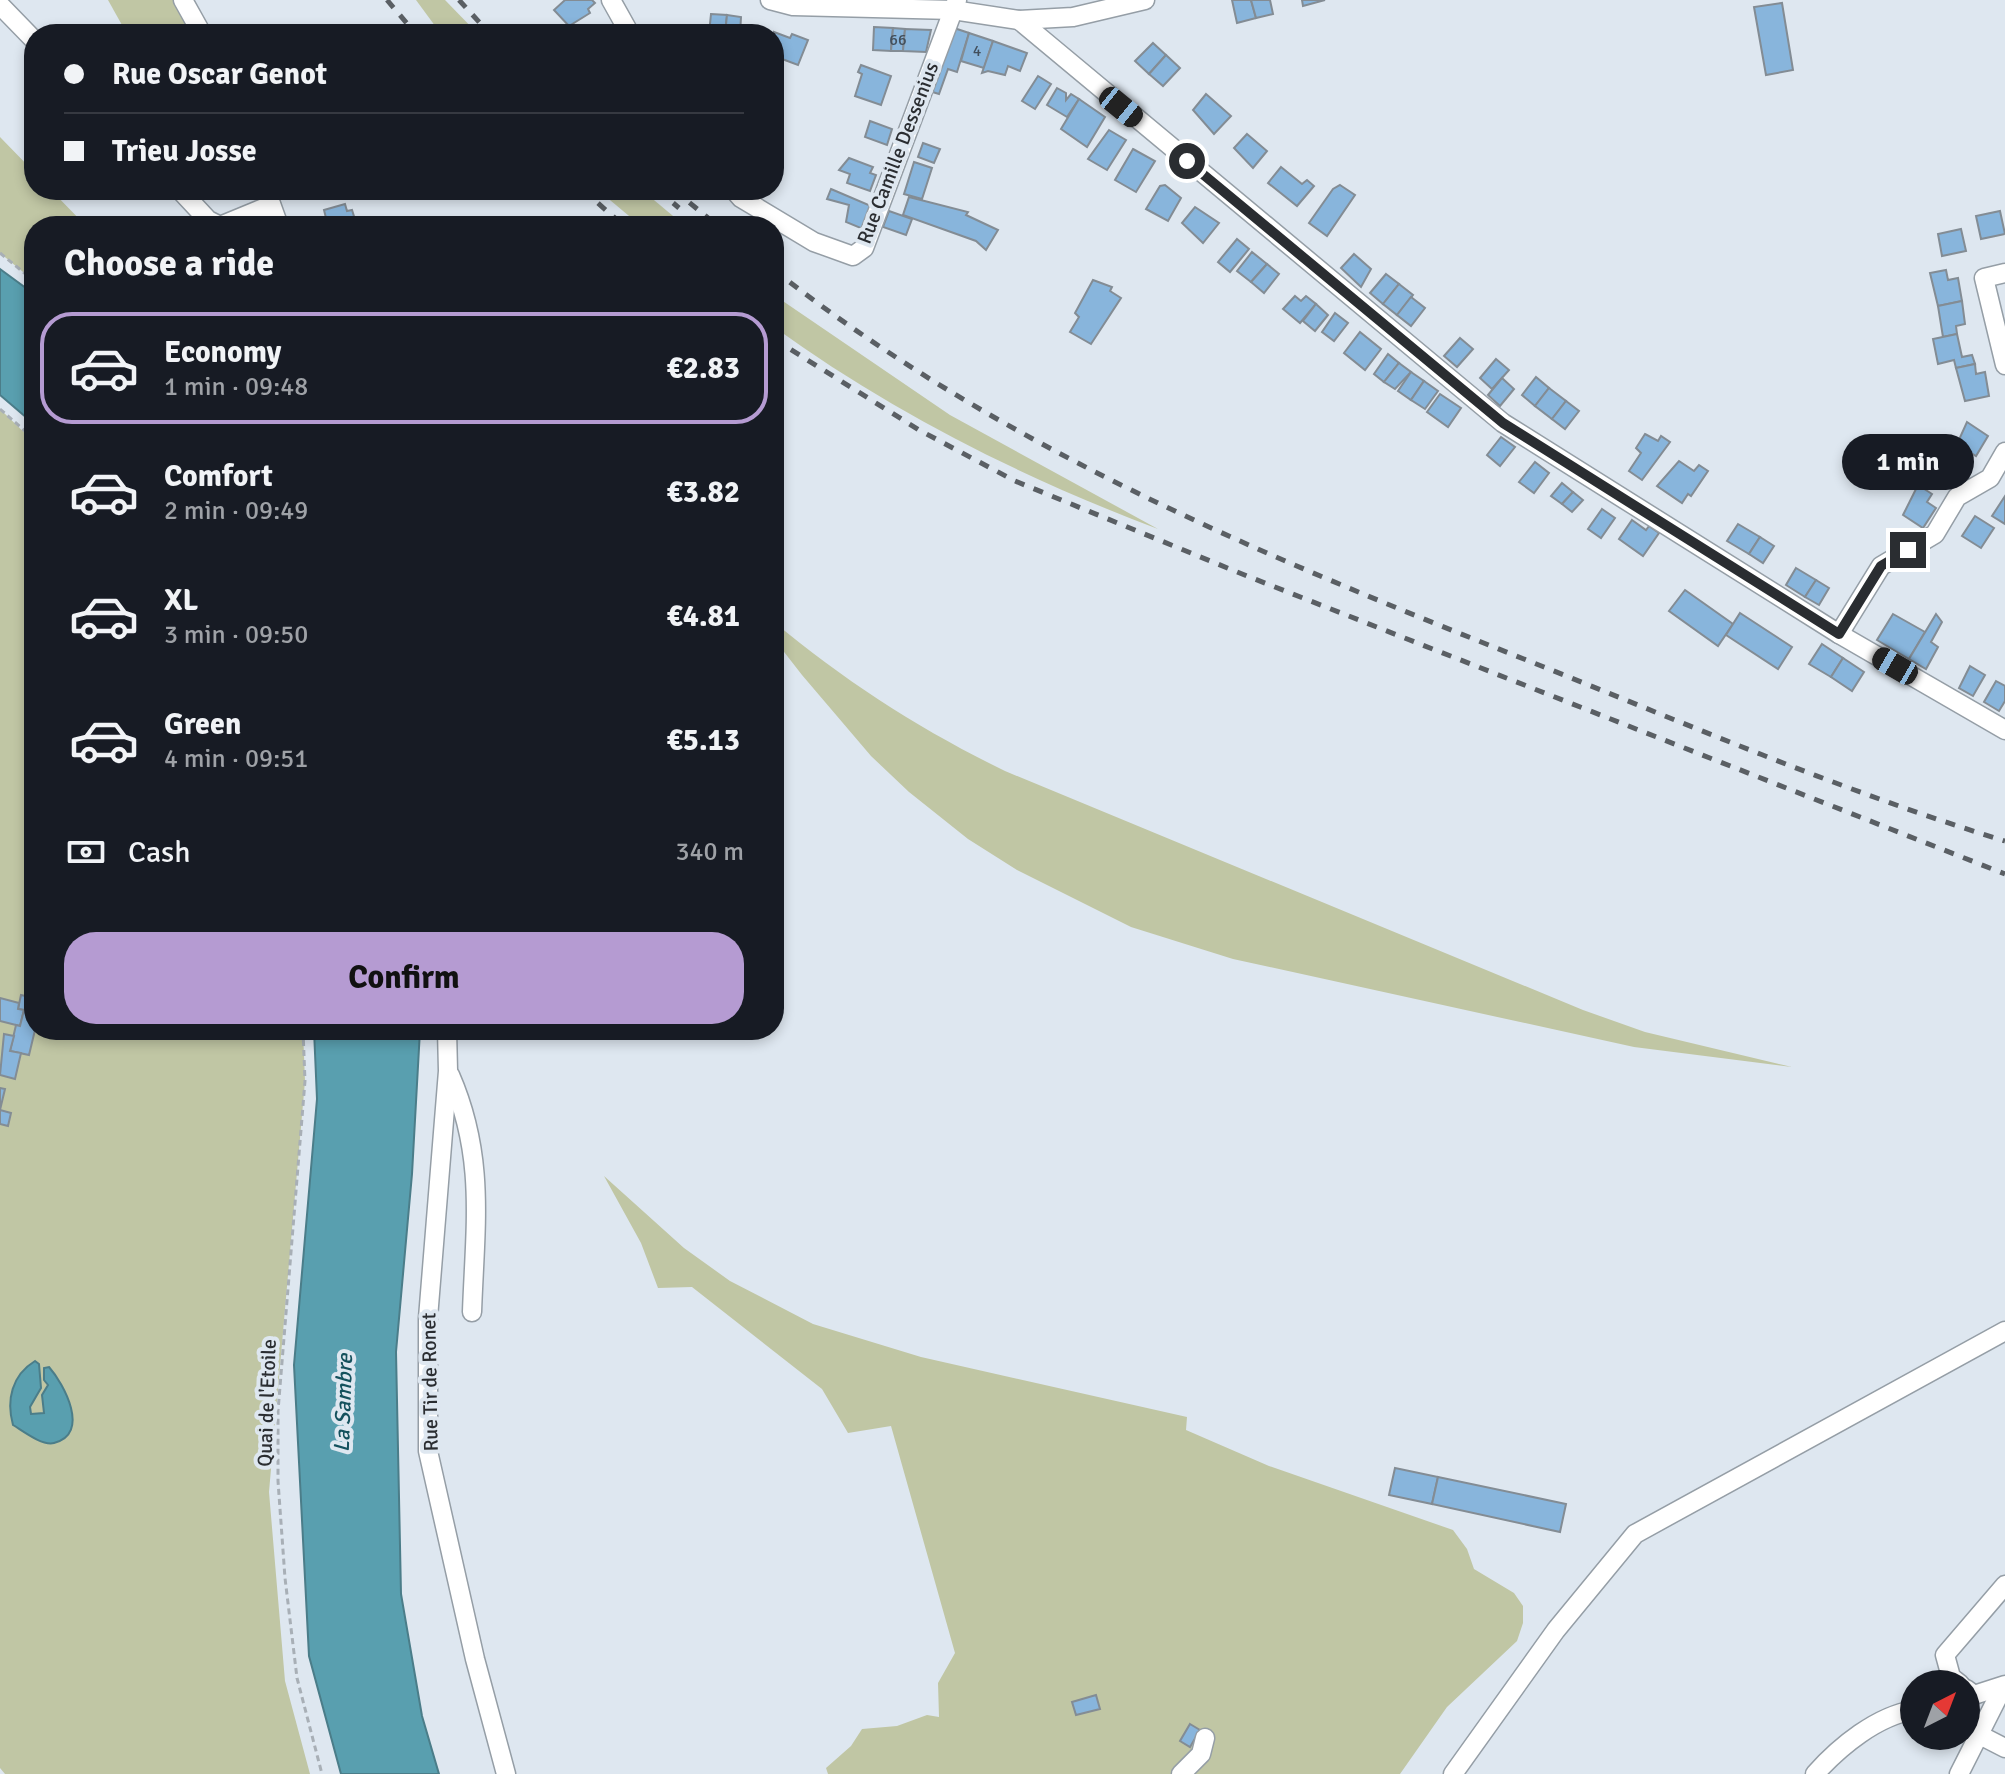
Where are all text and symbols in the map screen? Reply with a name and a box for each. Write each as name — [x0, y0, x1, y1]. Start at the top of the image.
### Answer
house number: 66 — [889, 30, 907, 50]
house number: 4 — [973, 41, 982, 61]
text: Rue Oscar Genot — [112, 56, 327, 93]
street label: Rue Camille Dessenius — [852, 58, 944, 247]
car — [1095, 83, 1147, 131]
text: Trieu Josse — [112, 133, 257, 170]
route start — [1169, 143, 1205, 179]
text: Choose a ride — [64, 241, 274, 286]
icon: car — [68, 332, 140, 404]
text: Economy — [164, 334, 281, 371]
text: €2.83 — [667, 350, 740, 387]
text: 1 min · 09:48 — [164, 371, 308, 403]
callout: 1 min — [1842, 434, 1974, 490]
text: 1 min — [1877, 446, 1939, 478]
icon: car — [68, 456, 140, 528]
text: Comfort — [164, 458, 273, 495]
text: €3.82 — [667, 474, 740, 511]
text: 2 min · 09:49 — [164, 495, 308, 527]
route end — [1890, 532, 1926, 568]
icon: car — [68, 580, 140, 652]
text: XL — [164, 582, 198, 619]
text: €4.81 — [667, 598, 740, 635]
text: 3 min · 09:50 — [164, 619, 308, 651]
car — [1868, 644, 1922, 688]
icon: car — [68, 704, 140, 776]
text: Green — [164, 706, 241, 743]
text: €5.13 — [667, 722, 740, 759]
text: 4 min · 09:51 — [164, 743, 308, 775]
icon: cash — [64, 830, 108, 874]
text: Cash — [128, 834, 191, 871]
text: 340 m — [675, 836, 744, 868]
button: Confirm — [64, 932, 744, 1024]
street label: Rue Tir de Ronet — [416, 1312, 444, 1452]
street label: Quai de l'Etoile — [252, 1339, 282, 1467]
water label: La Sambre — [328, 1352, 358, 1453]
north arrow — [1900, 1670, 1980, 1750]
map controls — [1900, 1670, 1980, 1750]

